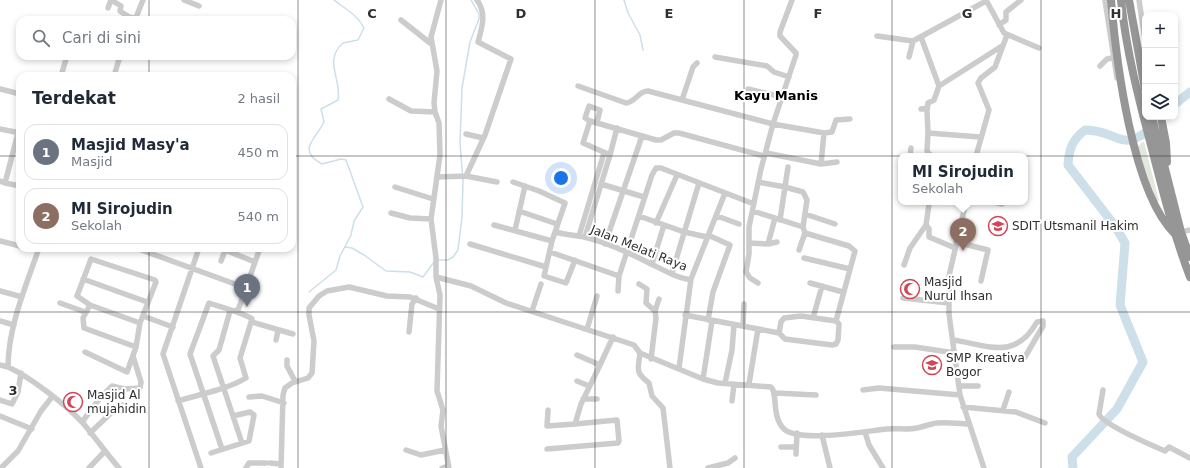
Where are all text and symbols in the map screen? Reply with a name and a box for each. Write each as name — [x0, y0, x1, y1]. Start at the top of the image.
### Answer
text: C — [367, 6, 377, 21]
text: D — [516, 6, 527, 21]
text: E — [665, 6, 673, 21]
text: F — [814, 6, 822, 21]
text: G — [962, 6, 972, 21]
text: H — [1111, 6, 1121, 21]
map controls — [1142, 12, 1178, 120]
button: + — [1142, 12, 1178, 48]
search box — [16, 16, 296, 60]
icon: search — [30, 27, 52, 49]
text: Cari di sini — [62, 29, 141, 47]
button: − — [1142, 48, 1178, 84]
button: layers — [1142, 84, 1178, 120]
text: Terdekat — [32, 88, 116, 108]
district label: Kayu Manis — [734, 88, 818, 103]
text: 2 hasil — [237, 91, 280, 106]
text: Masjid Masy'a — [71, 136, 190, 154]
text: 1 — [41, 145, 51, 160]
text: 450 m — [237, 145, 279, 160]
popup — [898, 153, 1028, 205]
text: Masjid — [71, 154, 112, 169]
text: MI Sirojudin — [912, 163, 1014, 181]
your location — [551, 168, 571, 188]
text: Sekolah — [912, 181, 963, 196]
text: MI Sirojudin — [71, 200, 173, 218]
text: 2 — [41, 209, 51, 224]
text: 540 m — [237, 209, 279, 224]
school or university icon: SDIT Utsmanil Hakim — [987, 215, 1009, 237]
text: Sekolah — [71, 218, 122, 233]
pin: 2 — [950, 218, 976, 251]
place label: SDIT Utsmanil Hakim — [1012, 219, 1139, 233]
street label: Jalan Melati Raya — [588, 222, 689, 274]
pin: 1 — [234, 274, 260, 307]
place label: Masjid Nurul Ihsan — [924, 275, 993, 303]
mosque icon: Masjid Nurul Ihsan — [899, 278, 921, 300]
place label: SMP Kreativa Bogor — [946, 351, 1025, 379]
school or university icon: SMP Kreativa Bogor — [921, 354, 943, 376]
text: 3 — [8, 383, 18, 398]
place label: Masjid Al mujahidin — [87, 388, 146, 416]
mosque icon: Masjid Al mujahidin — [62, 391, 84, 413]

